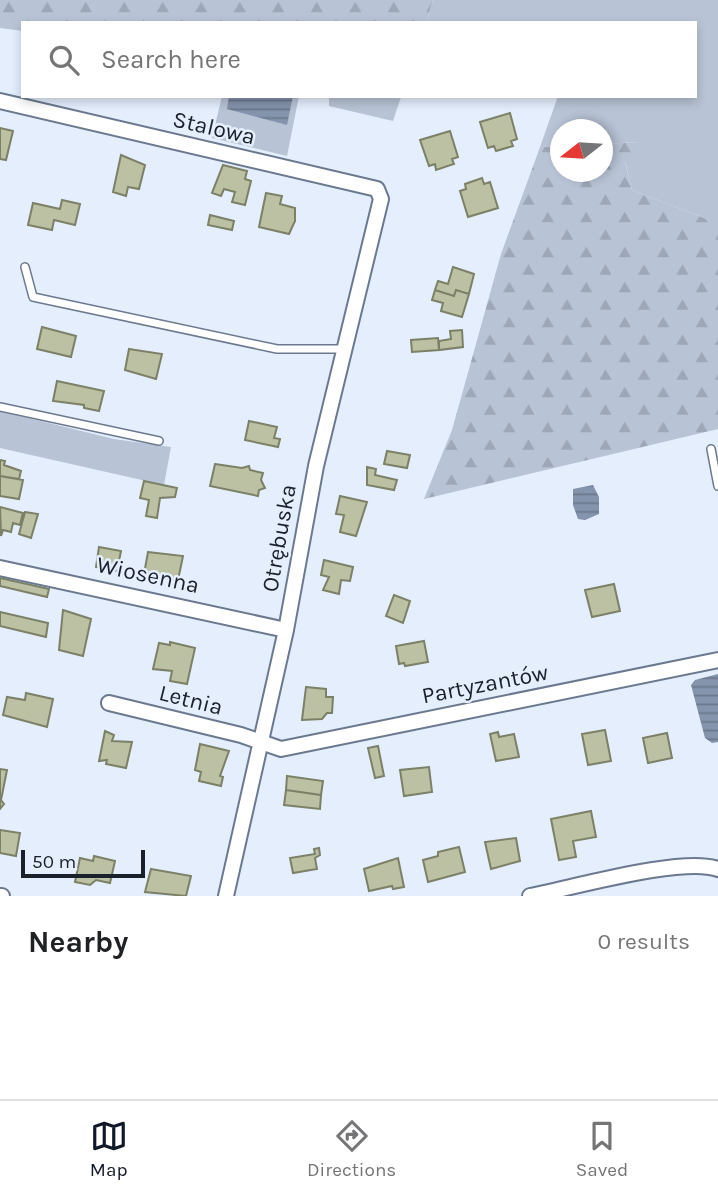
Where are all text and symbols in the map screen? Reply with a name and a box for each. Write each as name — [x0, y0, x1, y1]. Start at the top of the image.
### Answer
search box — [21, 21, 697, 98]
icon: search — [45, 41, 83, 79]
text: Search here — [101, 44, 241, 75]
street label: Stalowa — [170, 105, 258, 151]
north arrow — [550, 119, 613, 182]
street label: Otrębuska — [256, 482, 302, 594]
street label: Wiosenna — [94, 551, 202, 599]
street label: Partyzantów — [419, 658, 551, 710]
street label: Letnia — [156, 679, 226, 721]
scale bar — [21, 847, 145, 879]
text: 50 m — [32, 851, 76, 873]
text: Nearby — [28, 924, 128, 960]
text: 0 results — [598, 928, 690, 955]
tab: Map — [90, 1117, 128, 1181]
tab: Directions — [307, 1117, 396, 1181]
tab: Saved — [576, 1117, 628, 1181]

